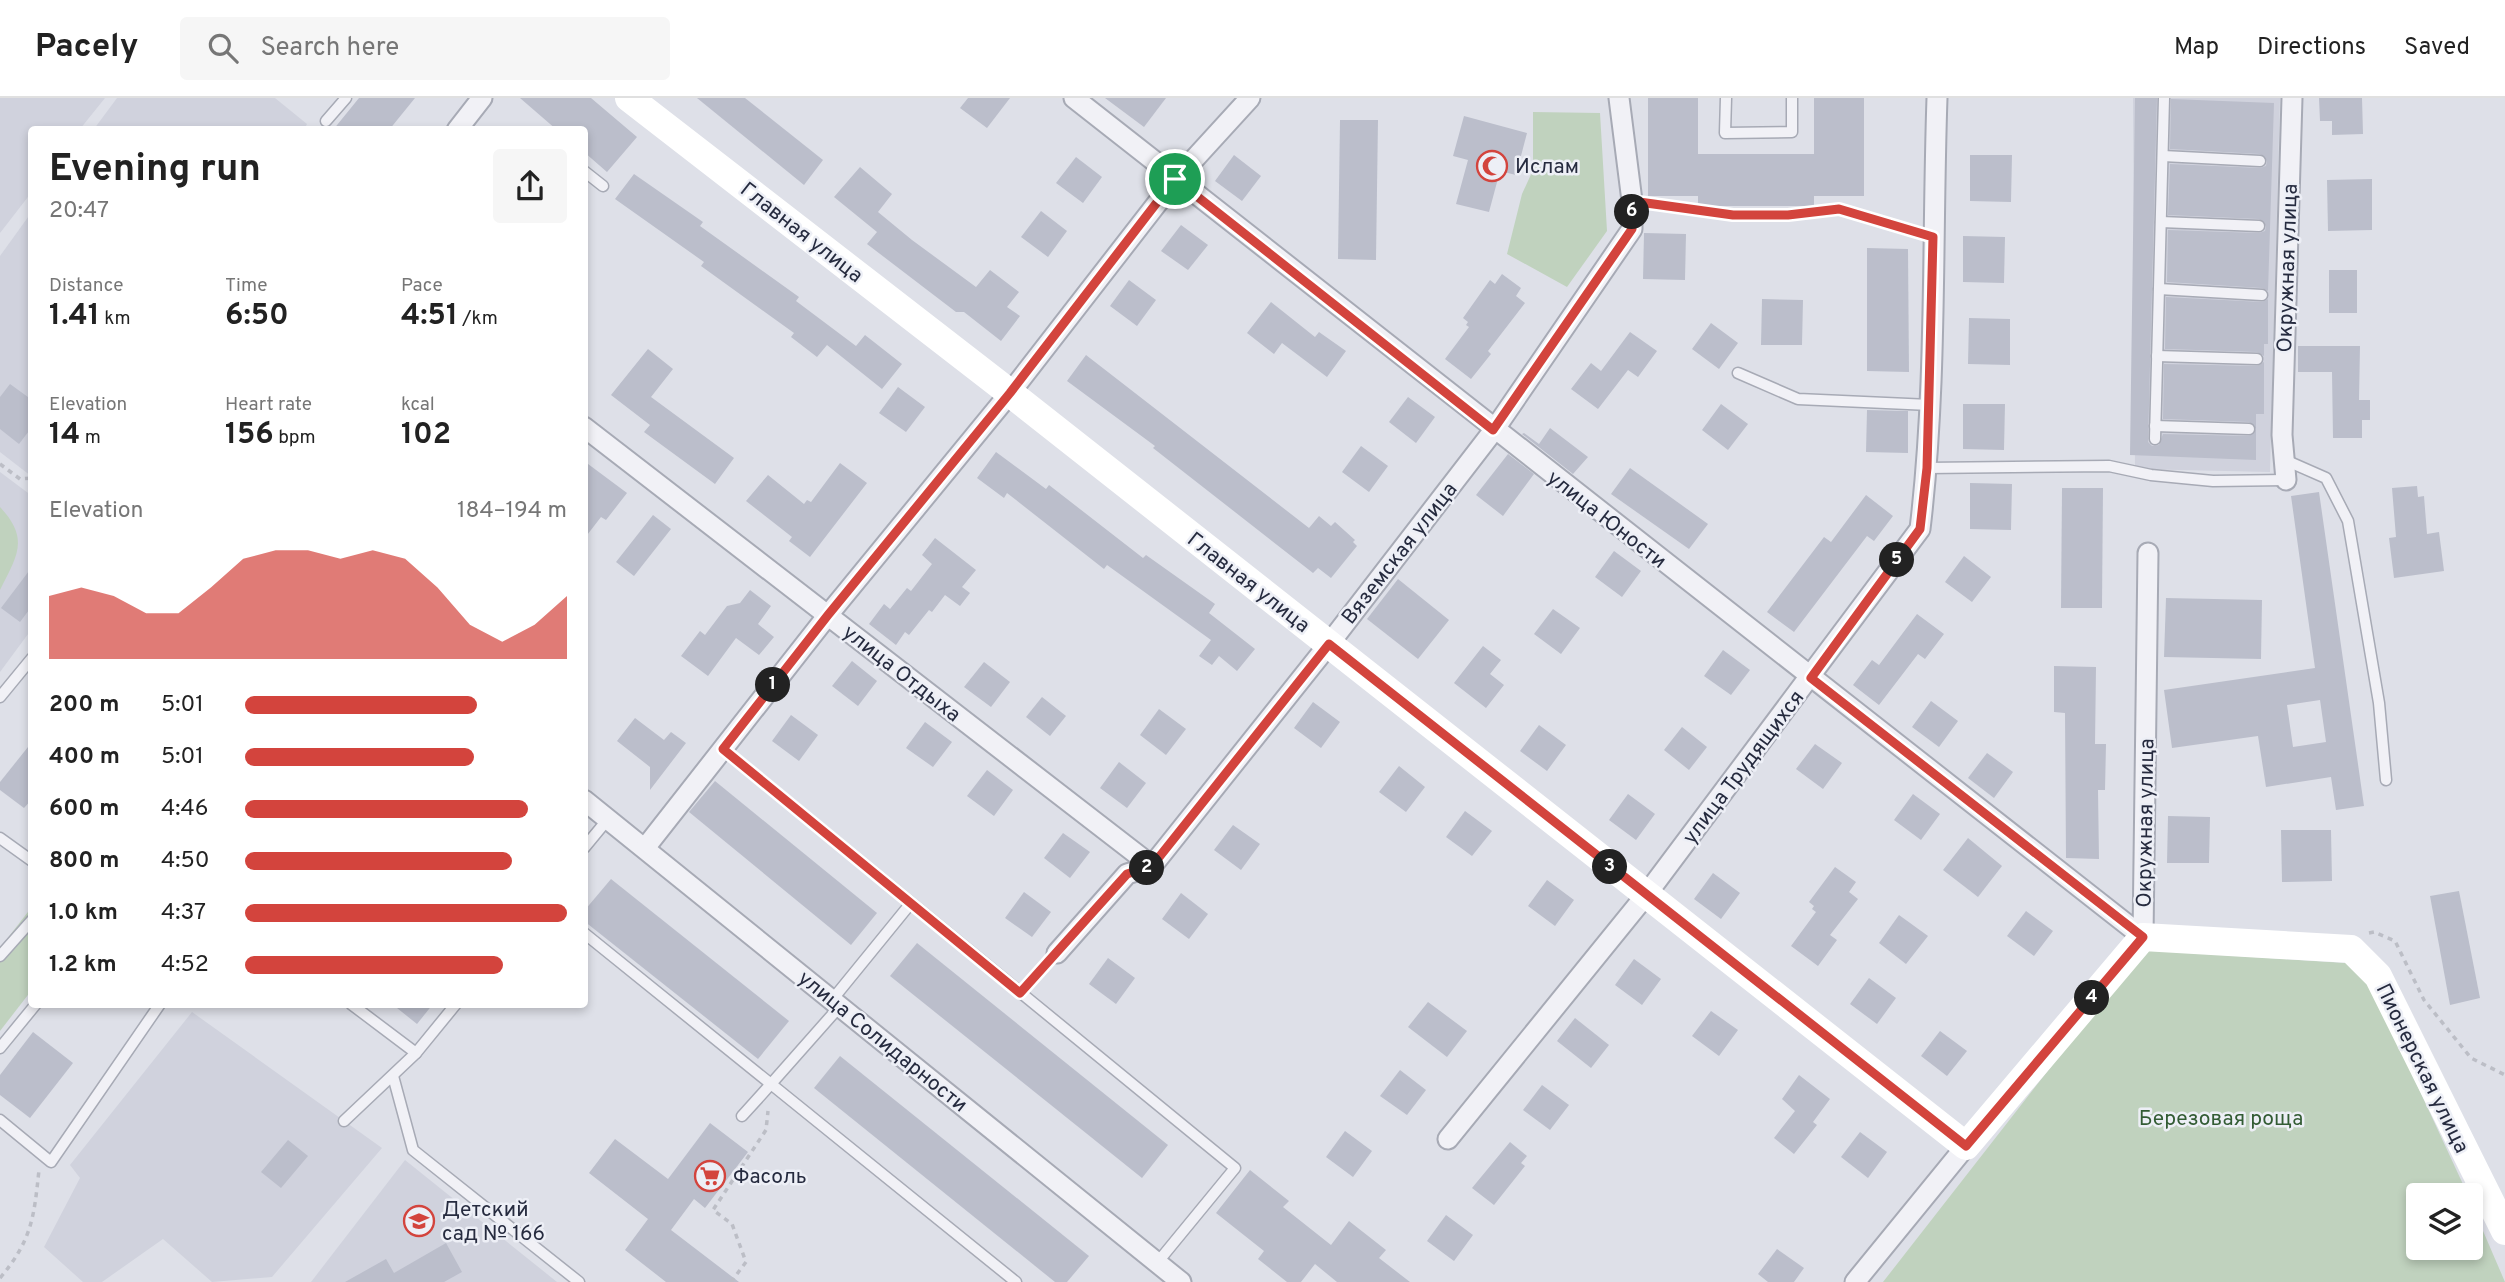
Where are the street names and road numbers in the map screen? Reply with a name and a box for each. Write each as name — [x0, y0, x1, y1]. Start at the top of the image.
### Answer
street label: Главная улица — [734, 177, 868, 290]
street label: Окружная улица — [2272, 183, 2305, 353]
street label: улица Юности — [1541, 465, 1671, 575]
street label: Вяземская улица — [1336, 477, 1464, 630]
street label: Главная улица — [1181, 527, 1315, 640]
street label: улица Отдыха — [837, 620, 966, 729]
street label: улица Трудящихся — [1677, 685, 1811, 850]
street label: Окружная улица — [2132, 738, 2161, 908]
street label: улица Солидарности — [792, 965, 972, 1119]
street label: Пионерская улица — [2369, 979, 2474, 1158]

